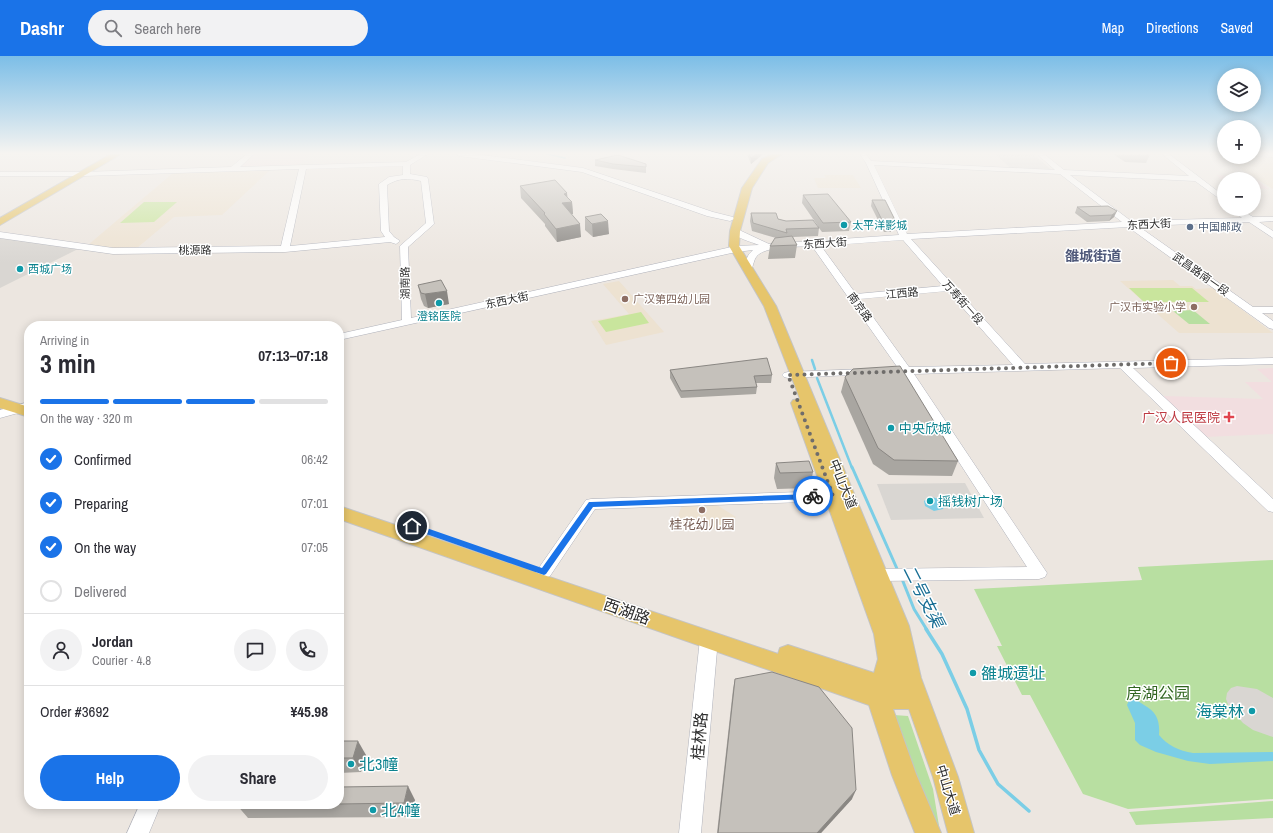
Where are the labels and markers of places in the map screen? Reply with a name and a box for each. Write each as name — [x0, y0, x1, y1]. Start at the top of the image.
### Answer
place label: 太平洋影城 — [852, 218, 907, 232]
marker: 太平洋影城 — [839, 220, 849, 230]
place label: 中国邮政 — [1198, 220, 1242, 234]
marker: 中国邮政 — [1185, 222, 1195, 232]
place label: 西城广场 — [28, 262, 72, 276]
marker: 西城广场 — [15, 264, 25, 274]
place label: 广汉第四幼儿园 — [633, 292, 710, 306]
marker: 广汉第四幼儿园 — [620, 294, 630, 304]
marker: 澄铭医院 — [434, 298, 444, 308]
place label: 广汉市实验小学 — [1109, 300, 1186, 314]
marker: 广汉市实验小学 — [1189, 302, 1199, 312]
place label: 澄铭医院 — [417, 309, 461, 323]
pin — [1154, 346, 1188, 380]
place label: 广汉人民医院 — [1142, 409, 1220, 426]
marker: 广汉人民医院 — [1223, 411, 1235, 423]
place label: 中央欣城 — [899, 420, 951, 437]
marker: 中央欣城 — [886, 423, 896, 433]
place label: 摇钱树广场 — [938, 493, 1003, 510]
marker: 摇钱树广场 — [925, 496, 935, 506]
marker: 桂花幼儿园 — [697, 505, 707, 515]
pin — [395, 509, 429, 543]
place label: 桂花幼儿园 — [669, 516, 735, 533]
place label: 雒城遗址 — [981, 662, 1045, 684]
marker: 雒城遗址 — [968, 668, 978, 678]
place label: 海棠林 — [1196, 700, 1244, 722]
marker: 海棠林 — [1247, 706, 1257, 716]
place label: 北3幢 — [359, 753, 398, 775]
marker: 北3幢 — [346, 759, 356, 769]
place label: 北4幢 — [381, 799, 420, 821]
marker: 北4幢 — [368, 805, 378, 815]

